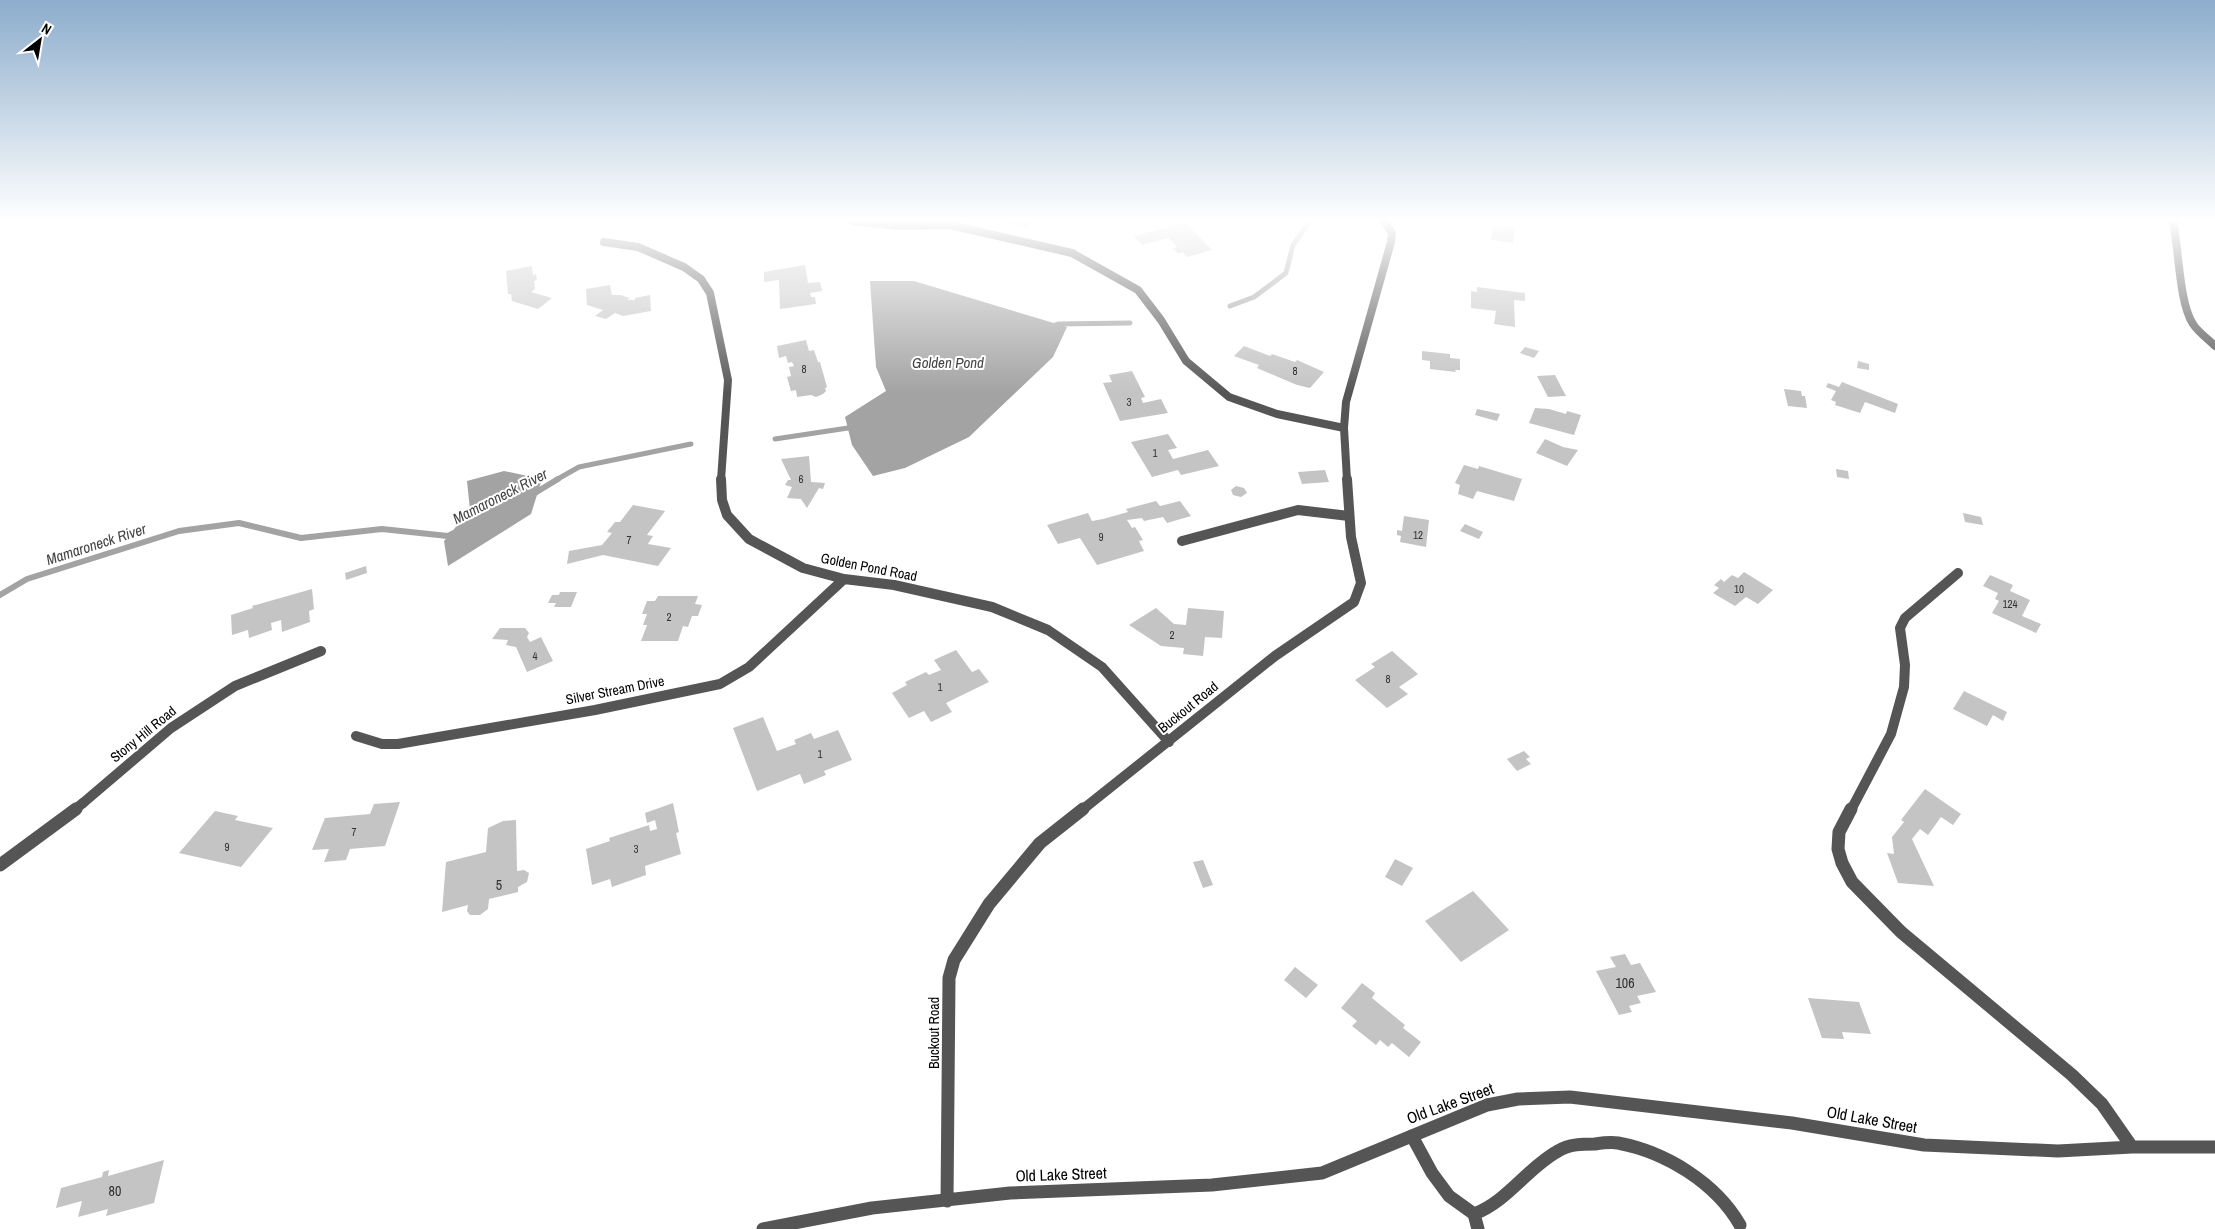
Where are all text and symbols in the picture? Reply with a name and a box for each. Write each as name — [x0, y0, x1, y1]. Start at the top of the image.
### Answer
north arrow — [15, 15, 65, 65]
text: N — [39, 19, 55, 39]
water label: Golden Pond — [912, 352, 984, 373]
house number: 8 — [801, 362, 807, 376]
house number: 8 — [1292, 364, 1298, 378]
house number: 3 — [1126, 395, 1132, 409]
house number: 1 — [1152, 446, 1158, 460]
water label: Mamaroneck River — [449, 463, 552, 529]
house number: 6 — [798, 472, 804, 486]
water label: Mamaroneck River — [43, 518, 150, 570]
house number: 12 — [1413, 528, 1423, 542]
house number: 9 — [1098, 530, 1104, 544]
house number: 7 — [626, 533, 632, 547]
street label: Golden Pond Road — [819, 549, 919, 585]
house number: 10 — [1734, 582, 1744, 596]
house number: 124 — [2002, 597, 2018, 611]
house number: 2 — [666, 610, 672, 624]
house number: 2 — [1169, 628, 1175, 642]
house number: 4 — [532, 649, 538, 663]
street label: Silver Stream Drive — [564, 672, 666, 708]
house number: 8 — [1385, 672, 1391, 686]
street label: Buckout Road — [1154, 677, 1222, 737]
house number: 1 — [937, 680, 943, 694]
street label: Stony Hill Road — [106, 702, 180, 766]
house number: 1 — [817, 747, 823, 761]
house number: 7 — [351, 825, 357, 839]
house number: 9 — [224, 840, 230, 854]
house number: 3 — [633, 842, 639, 856]
house number: 5 — [496, 876, 502, 894]
house number: 106 — [1615, 974, 1635, 992]
street label: Buckout Road — [925, 997, 943, 1069]
street label: Old Lake Street — [1403, 1077, 1497, 1129]
street label: Old Lake Street — [1825, 1100, 1919, 1138]
street label: Old Lake Street — [1015, 1161, 1107, 1187]
house number: 80 — [109, 1182, 121, 1200]

